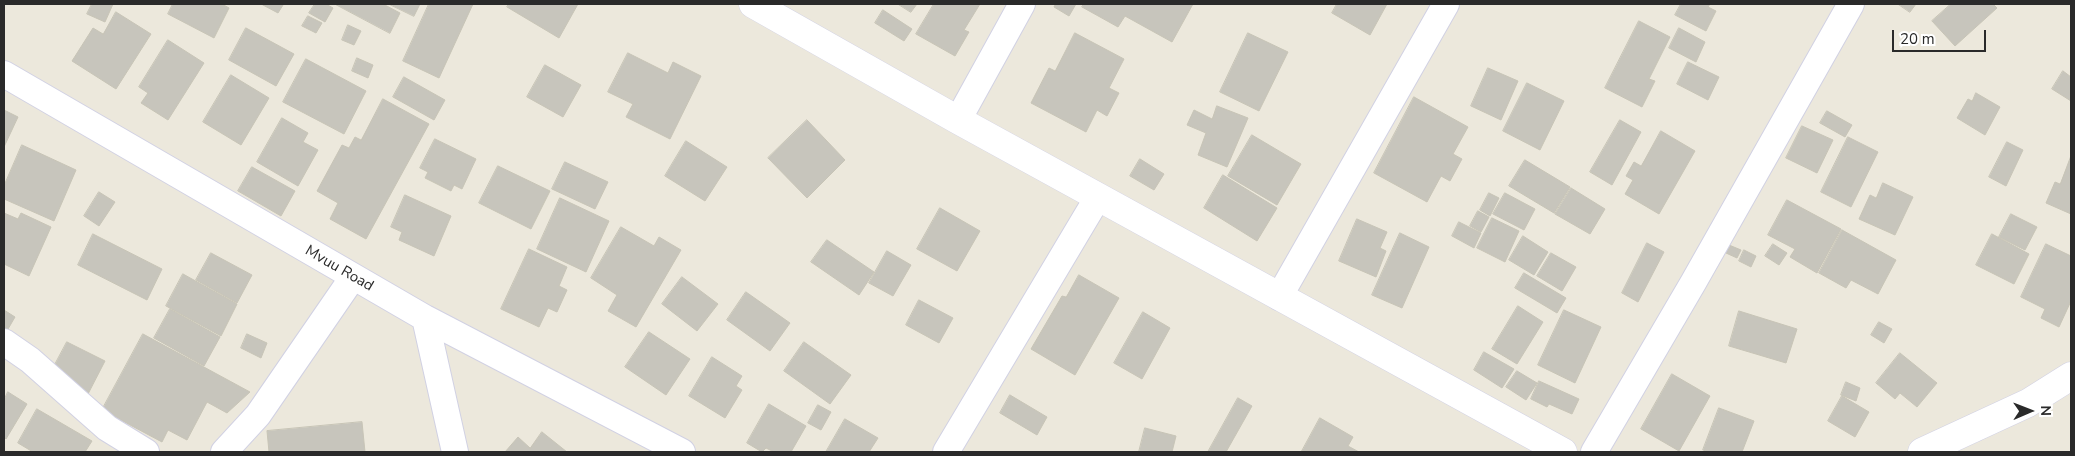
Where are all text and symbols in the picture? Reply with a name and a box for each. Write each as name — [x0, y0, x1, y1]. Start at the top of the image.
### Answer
scale bar — [1895, 20, 1989, 52]
text: 20 m — [1900, 29, 1935, 49]
street label: Mvuu Road — [302, 242, 376, 296]
north arrow — [2005, 386, 2055, 436]
text: N — [2036, 405, 2055, 416]

